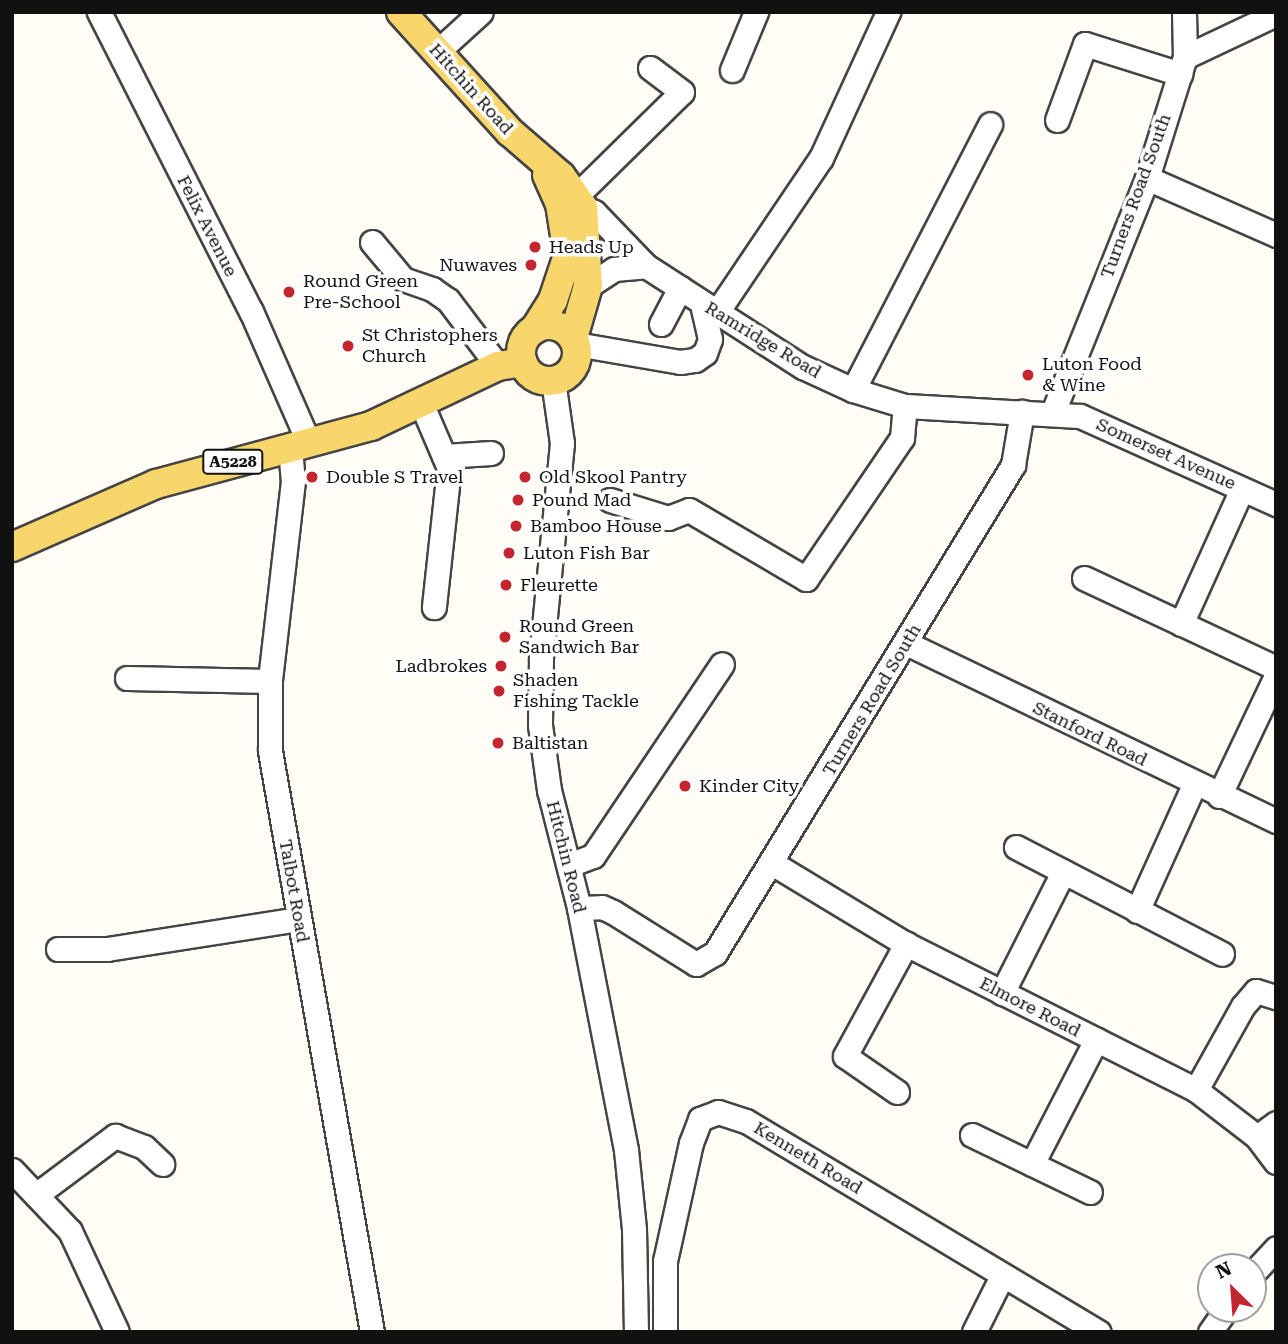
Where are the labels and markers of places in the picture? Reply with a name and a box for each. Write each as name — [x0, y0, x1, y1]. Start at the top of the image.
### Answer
place label: Heads Up — [549, 236, 634, 258]
marker: Heads Up — [527, 239, 543, 255]
place label: Nuwaves — [439, 254, 517, 276]
marker: Nuwaves — [523, 257, 539, 273]
place label: Round Green Pre-School — [303, 271, 418, 314]
marker: Round Green Pre-School — [281, 284, 297, 300]
place label: St Christophers Church — [362, 325, 498, 368]
marker: St Christophers Church — [340, 338, 356, 354]
place label: Luton Food & Wine — [1042, 354, 1142, 396]
marker: Luton Food & Wine — [1020, 367, 1036, 383]
place label: Double S Travel — [326, 466, 463, 488]
place label: Old Skool Pantry — [539, 466, 687, 488]
marker: Double S Travel — [304, 469, 320, 485]
marker: Old Skool Pantry — [517, 469, 533, 485]
place label: Pound Mad — [532, 489, 631, 511]
marker: Pound Mad — [510, 492, 526, 508]
place label: Bamboo House — [530, 515, 662, 537]
marker: Bamboo House — [508, 518, 524, 534]
place label: Luton Fish Bar — [523, 542, 650, 564]
marker: Luton Fish Bar — [501, 545, 517, 561]
place label: Fleurette — [520, 574, 598, 596]
marker: Fleurette — [498, 577, 514, 593]
place label: Round Green Sandwich Bar — [519, 616, 639, 658]
marker: Round Green Sandwich Bar — [497, 629, 513, 645]
place label: Ladbrokes — [395, 655, 487, 677]
marker: Ladbrokes — [493, 658, 509, 674]
place label: Shaden Fishing Tackle — [513, 670, 639, 712]
marker: Shaden Fishing Tackle — [491, 683, 507, 699]
place label: Baltistan — [512, 732, 588, 754]
marker: Baltistan — [490, 735, 506, 751]
place label: Kinder City — [699, 775, 799, 797]
marker: Kinder City — [677, 778, 693, 794]

